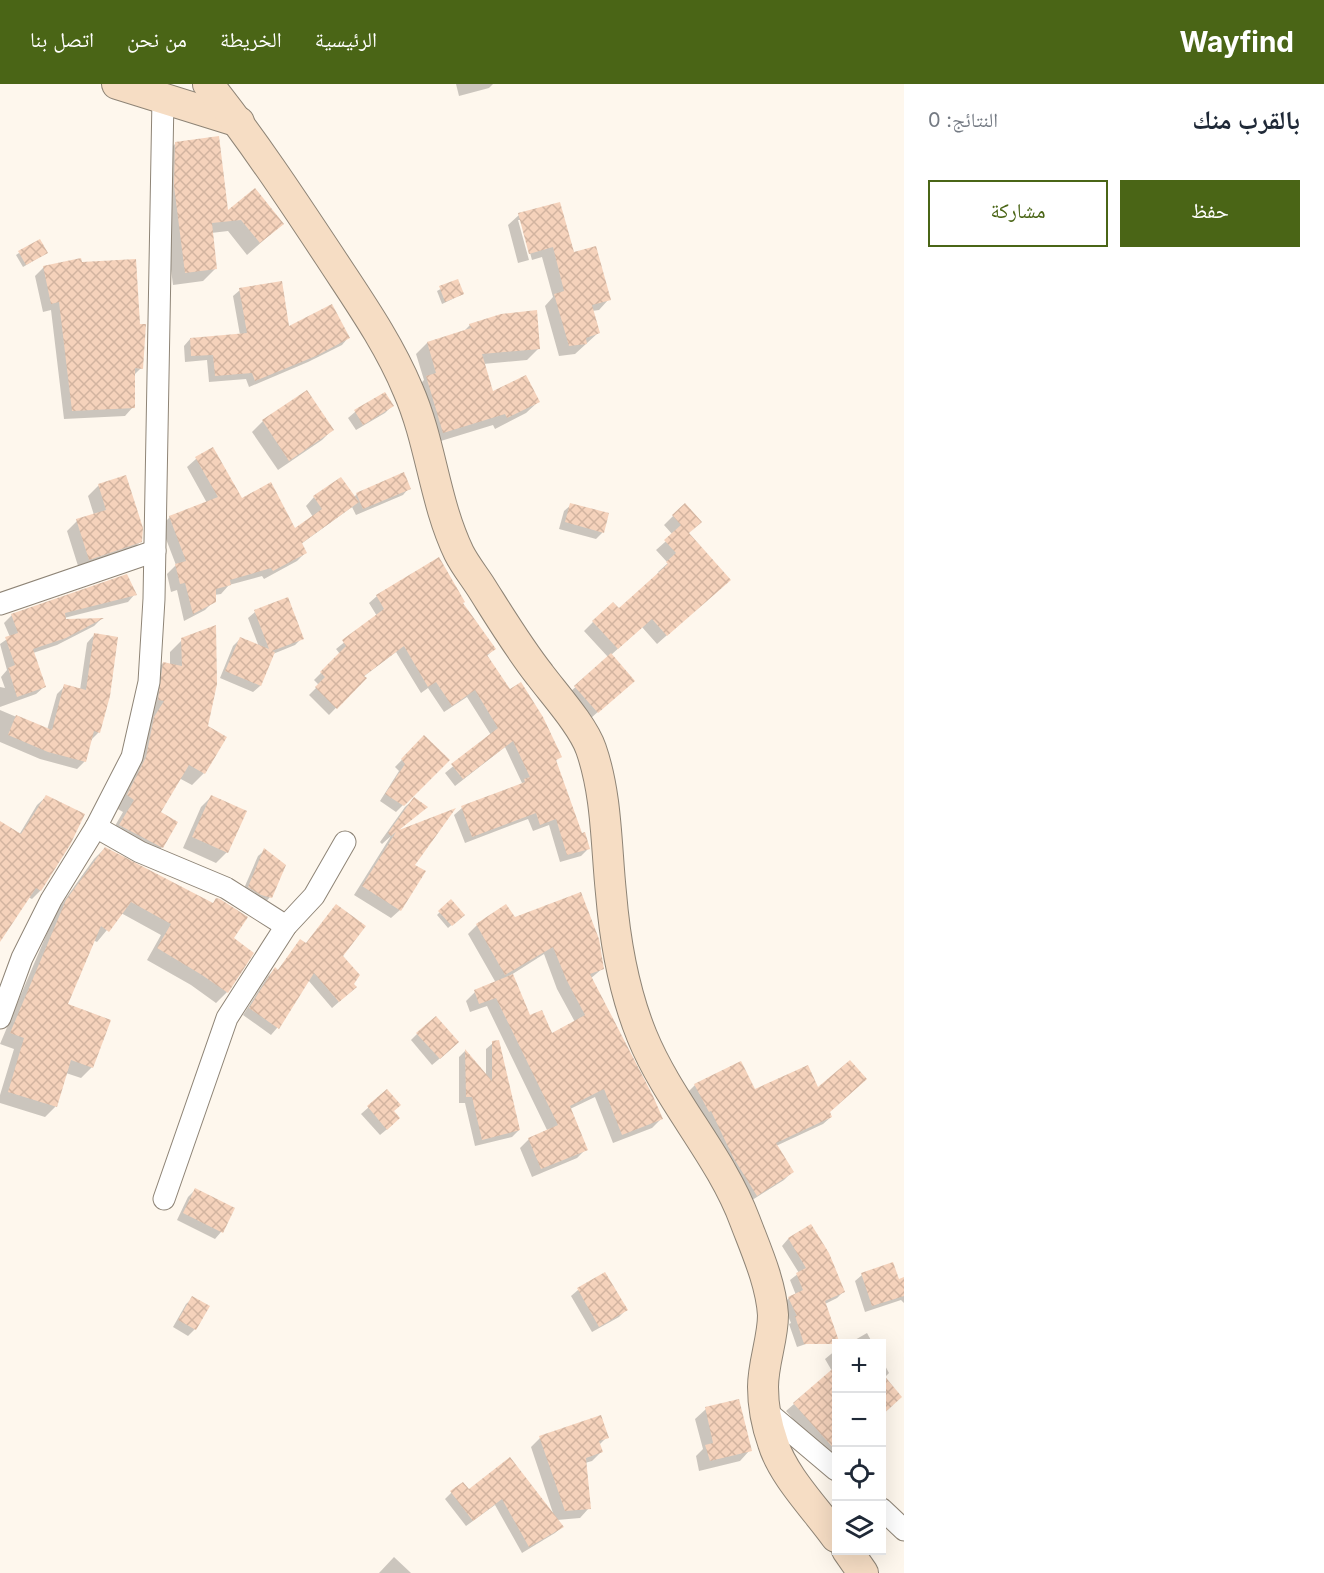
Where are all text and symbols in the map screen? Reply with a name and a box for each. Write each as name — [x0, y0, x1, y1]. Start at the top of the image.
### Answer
text: Wayfind — [1179, 25, 1294, 59]
text: اتصل بنا — [30, 27, 94, 52]
text: من نحن — [127, 27, 187, 52]
text: الخريطة — [220, 27, 282, 52]
text: الرئيسية — [315, 27, 377, 52]
text: بالقرب منك — [1192, 104, 1300, 135]
text: النتائج: 0 — [928, 108, 998, 132]
button: مشاركة — [928, 180, 1108, 247]
button: حفظ — [1120, 180, 1300, 247]
map controls — [832, 1339, 886, 1555]
button: + — [832, 1339, 886, 1393]
button: − — [832, 1393, 886, 1447]
button: locate — [832, 1447, 886, 1501]
button: layers — [832, 1501, 886, 1555]

